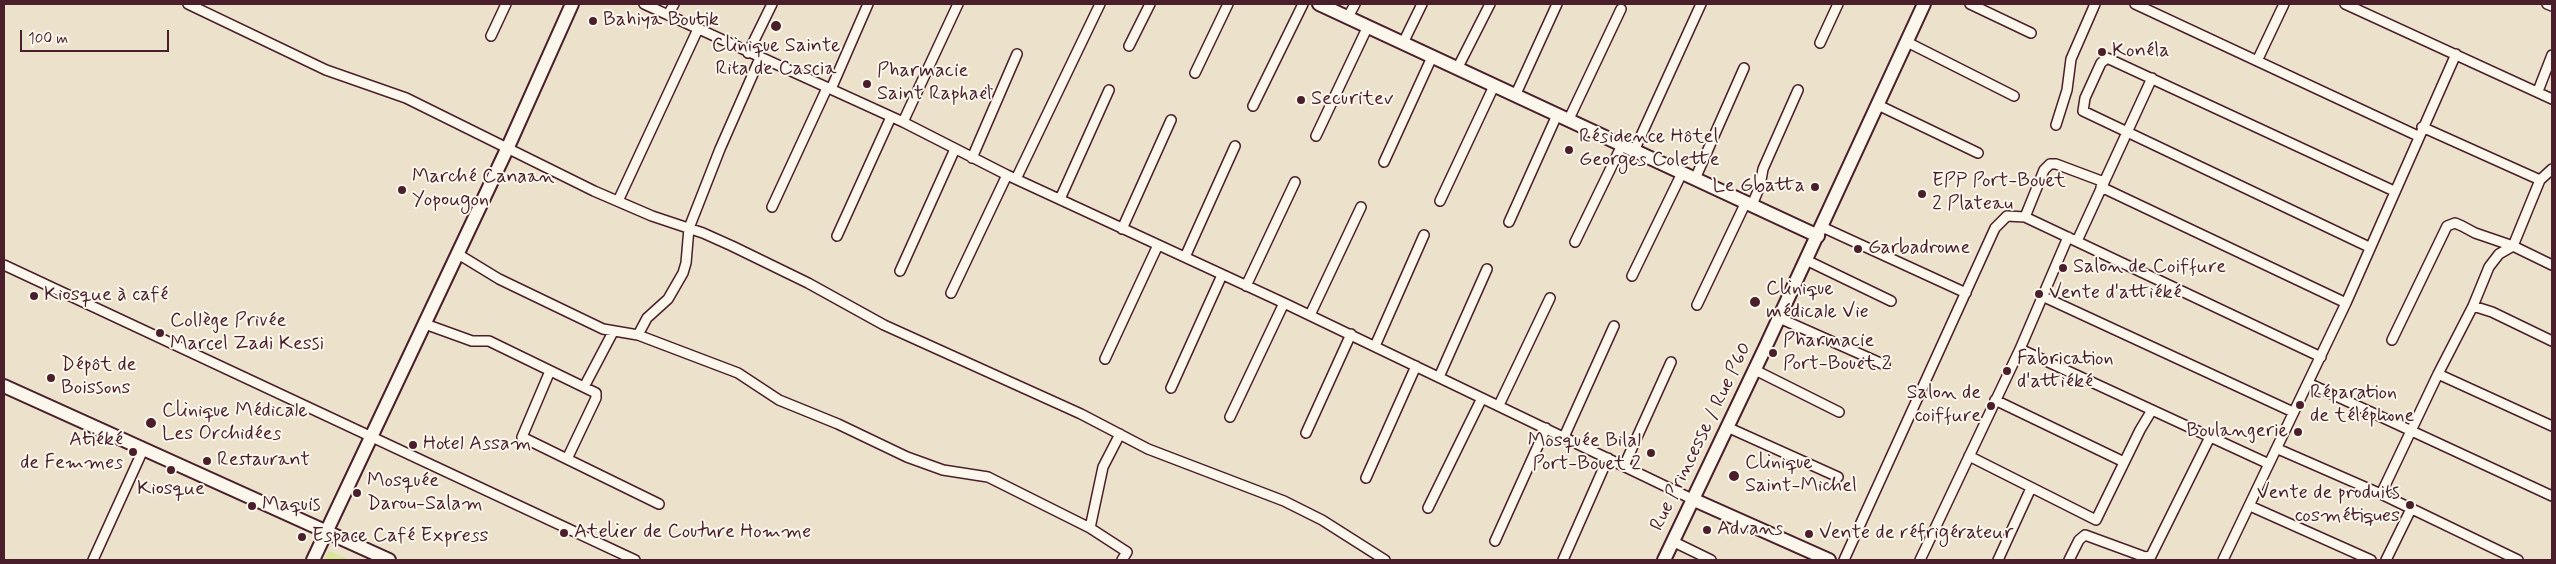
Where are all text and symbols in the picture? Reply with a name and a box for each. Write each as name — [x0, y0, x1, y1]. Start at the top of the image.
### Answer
place label: Bahiya Boutik — [603, 9, 719, 33]
marker: Bahiya Boutik — [587, 15, 599, 27]
marker: Clinique Sainte Rita de Cascia — [769, 19, 783, 33]
scale bar — [22, 20, 171, 52]
text: 100 m — [28, 29, 68, 49]
place label: Clinique Sainte Rita de Cascia — [712, 35, 840, 82]
place label: Konéla — [2112, 40, 2169, 64]
marker: Konéla — [2096, 46, 2108, 58]
place label: Pharmacie Saint Raphaël — [877, 60, 992, 107]
marker: Pharmacie Saint Raphaël — [861, 78, 873, 90]
place label: Securitev — [1311, 88, 1394, 112]
marker: Securitev — [1295, 94, 1307, 106]
place label: Résidence Hôtel Georges Colette — [1579, 126, 1720, 173]
marker: Résidence Hôtel Georges Colette — [1563, 144, 1575, 156]
place label: Marché Canaan Yopougon — [412, 166, 555, 213]
place label: EPP Port-Bouet 2 Plateau — [1932, 170, 2066, 217]
place label: Le Gbatta — [1713, 175, 1805, 199]
marker: Le Gbatta — [1809, 181, 1821, 193]
marker: Marché Canaan Yopougon — [396, 184, 408, 196]
marker: EPP Port-Bouet 2 Plateau — [1916, 188, 1928, 200]
place label: Garbadrome — [1868, 237, 1970, 261]
marker: Garbadrome — [1852, 243, 1864, 255]
place label: Salon de Coiffure — [2073, 256, 2226, 280]
marker: Salon de Coiffure — [2057, 262, 2069, 274]
place label: Clinique médicale Vie — [1766, 278, 1869, 325]
place label: Vente d'attiéké — [2049, 282, 2181, 306]
place label: Kiosque à café — [44, 284, 168, 308]
marker: Vente d'attiéké — [2033, 288, 2045, 300]
marker: Kiosque à café — [28, 290, 40, 302]
marker: Clinique médicale Vie — [1748, 295, 1762, 309]
place label: Collège Privée Marcel Zadi Kessi — [170, 310, 324, 357]
marker: Collège Privée Marcel Zadi Kessi — [154, 327, 166, 339]
place label: Pharmacie Port-Bouët 2 — [1783, 330, 1891, 377]
street label: Rue Princesse / Rue P60 — [1646, 339, 1758, 535]
marker: Pharmacie Port-Bouët 2 — [1767, 347, 1779, 359]
place label: Fabrication d'attiéké — [2017, 348, 2114, 395]
place label: Dépôt de Boissons — [61, 354, 136, 401]
marker: Fabrication d'attiéké — [2001, 365, 2013, 377]
marker: Dépôt de Boissons — [45, 372, 57, 384]
place label: Salon de coiffure — [1907, 382, 1981, 429]
place label: Réparation de téléphone — [2310, 382, 2414, 429]
marker: Réparation de téléphone — [2294, 399, 2306, 411]
place label: Clinique Médicale Les Orchidées — [162, 400, 308, 447]
marker: Salon de coiffure — [1985, 400, 1997, 412]
marker: Clinique Médicale Les Orchidées — [144, 416, 158, 430]
place label: Boulangerie — [2187, 420, 2288, 444]
marker: Boulangerie — [2292, 426, 2304, 438]
place label: Atiéké de Femmes — [20, 429, 123, 476]
place label: Mosquée Bilal Port-Bouet 2 — [1528, 430, 1641, 477]
place label: Hotel Assam — [423, 433, 531, 457]
marker: Hotel Assam — [407, 439, 419, 451]
marker: Atiéké de Femmes — [127, 446, 139, 458]
marker: Mosquée Bilal Port-Bouet 2 — [1645, 447, 1657, 459]
place label: Restaurant — [217, 449, 310, 473]
place label: Clinique Saint-Michel — [1745, 452, 1857, 499]
marker: Restaurant — [201, 455, 213, 467]
marker: Kiosque — [165, 464, 177, 476]
marker: Clinique Saint-Michel — [1727, 469, 1741, 483]
place label: Mosquée Darou-Salam — [367, 470, 483, 517]
place label: Kiosque — [137, 478, 205, 502]
place label: Vente de produits cosmétiques — [2257, 482, 2400, 529]
marker: Mosquée Darou-Salam — [351, 487, 363, 499]
place label: Maquis — [262, 494, 321, 518]
marker: Vente de produits cosmétiques — [2404, 499, 2416, 511]
marker: Maquis — [246, 500, 258, 512]
place label: Advans — [1717, 518, 1783, 542]
place label: Atelier de Couture Homme — [574, 521, 811, 545]
place label: Vente de réfrigérateur — [1819, 522, 2013, 546]
marker: Advans — [1701, 524, 1713, 536]
place label: Espace Café Express — [312, 525, 488, 549]
marker: Atelier de Couture Homme — [558, 527, 570, 539]
marker: Vente de réfrigérateur — [1803, 528, 1815, 540]
marker: Espace Café Express — [296, 531, 308, 543]

